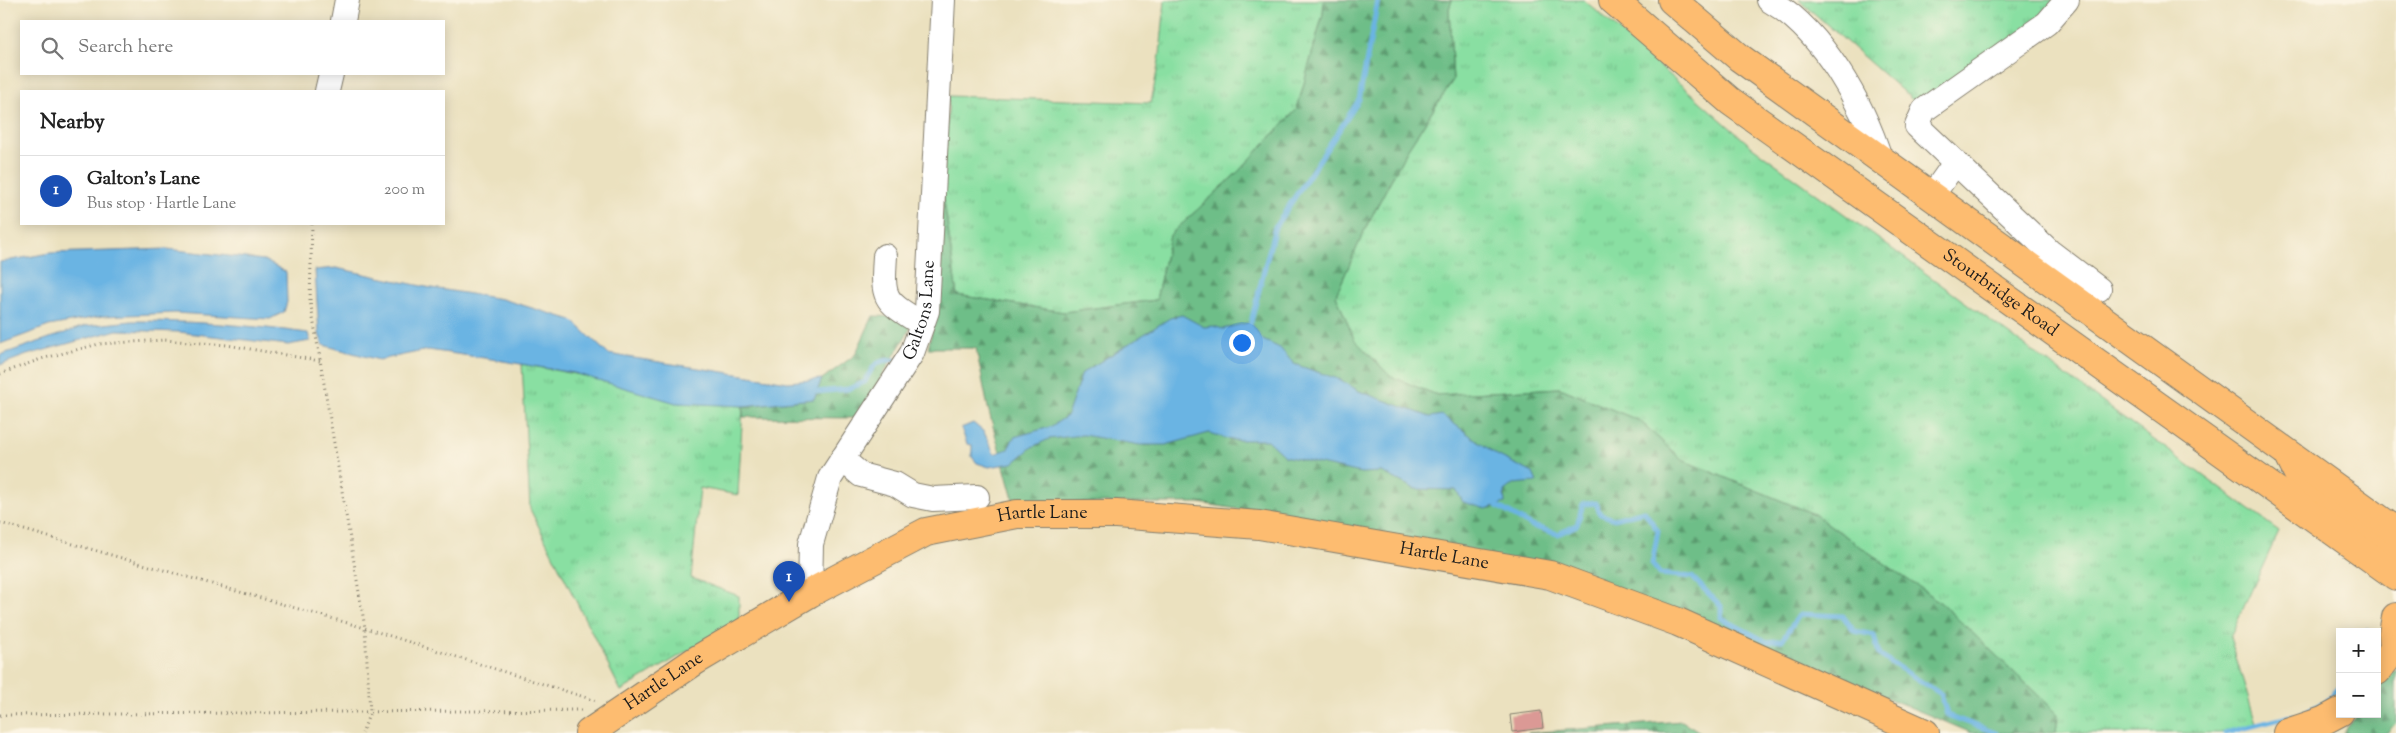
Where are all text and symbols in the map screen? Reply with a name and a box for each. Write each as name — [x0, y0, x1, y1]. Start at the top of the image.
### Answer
search box — [20, 20, 445, 75]
icon: search — [38, 34, 66, 62]
text: Search here — [78, 34, 173, 61]
text: Nearby — [40, 108, 105, 138]
text: Galton's Lane — [87, 166, 200, 193]
text: 1 — [53, 179, 59, 202]
text: 200 m — [384, 179, 425, 202]
text: Bus stop · Hartle Lane — [87, 193, 236, 216]
street label: Stourbridge Road — [1937, 243, 2063, 344]
street label: Galtons Lane — [897, 259, 943, 367]
your location — [1229, 330, 1255, 356]
street label: Hartle Lane — [995, 501, 1088, 531]
street label: Hartle Lane — [1398, 536, 1491, 577]
pin: 1 — [773, 561, 805, 602]
map controls — [2336, 628, 2381, 718]
button: + — [2336, 628, 2381, 673]
street label: Hartle Lane — [620, 646, 709, 718]
button: − — [2336, 673, 2381, 718]

